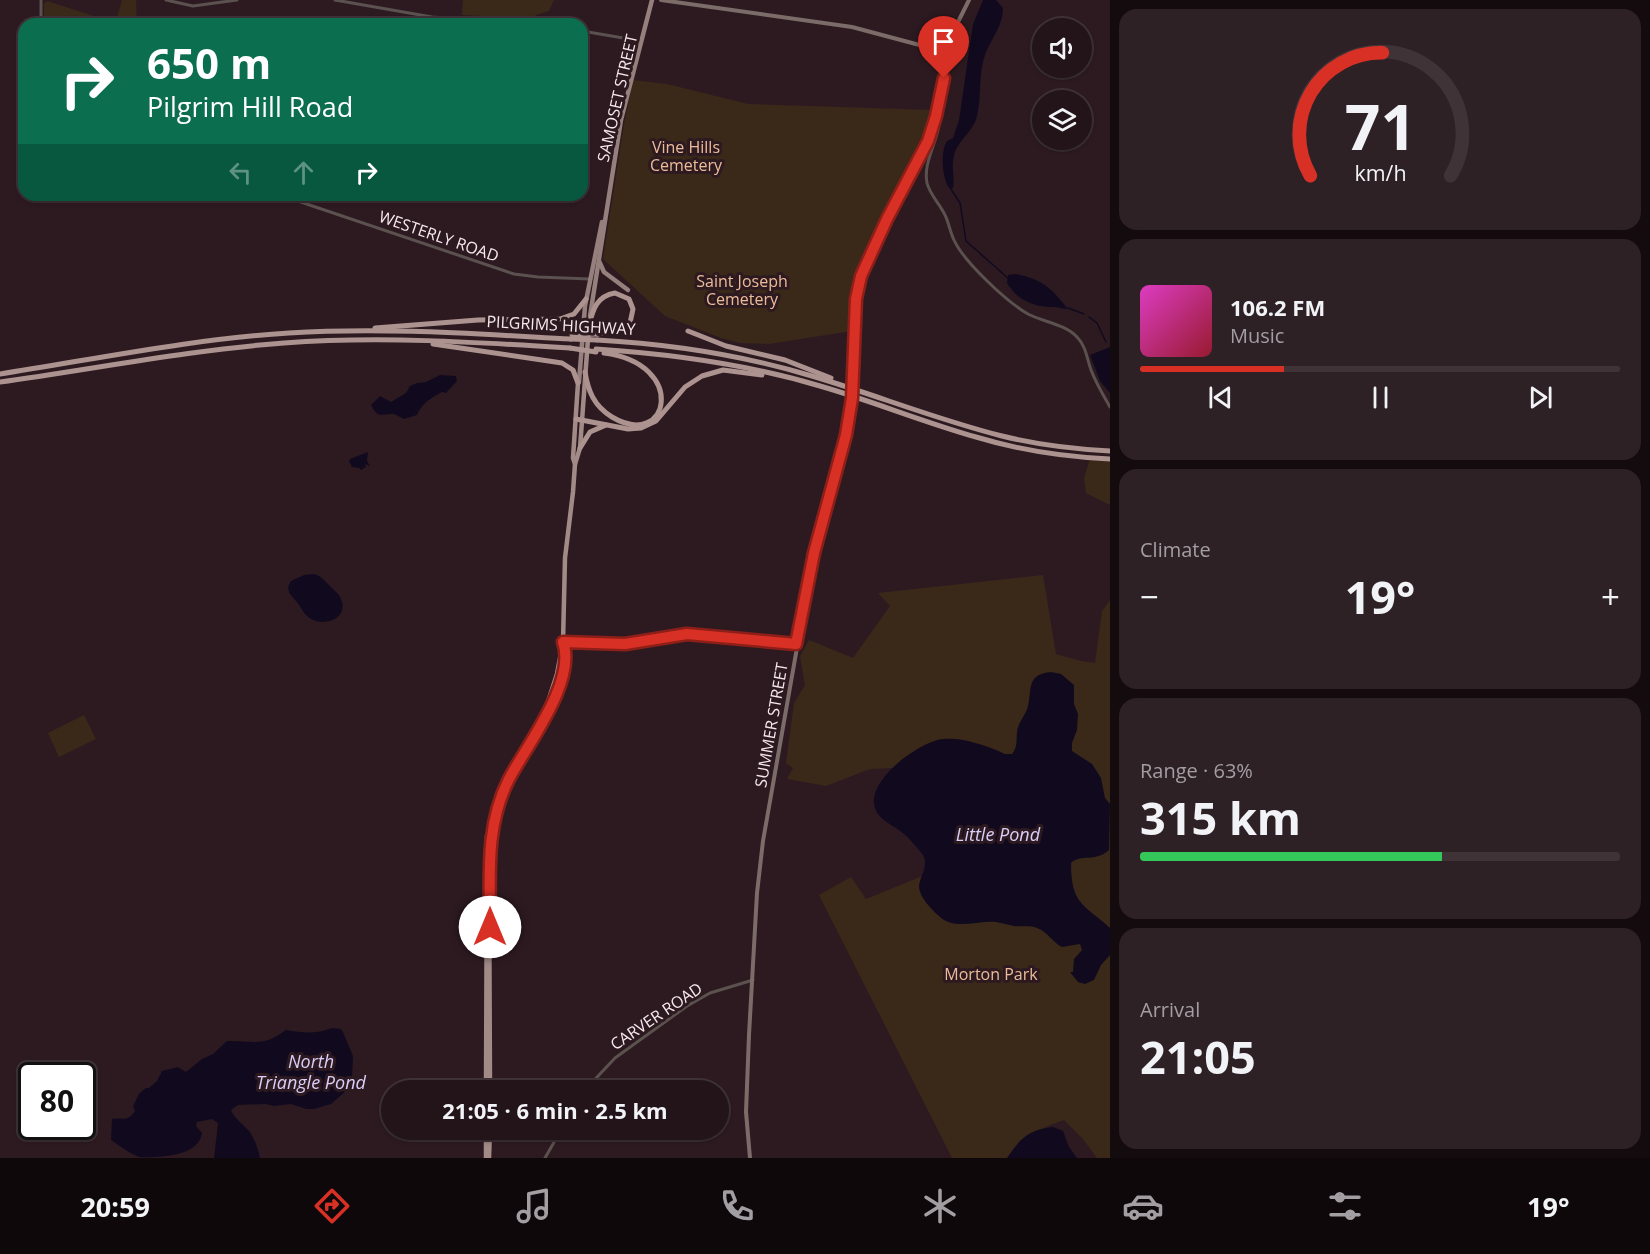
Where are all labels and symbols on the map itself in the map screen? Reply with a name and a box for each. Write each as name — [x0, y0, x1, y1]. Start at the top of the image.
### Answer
pin — [918, 16, 969, 78]
street label: SAMOSET STREET — [592, 32, 642, 164]
park label: Vine Hills Cemetery — [650, 136, 723, 176]
street label: WESTERLY ROAD — [376, 205, 502, 267]
park label: Saint Joseph Cemetery — [696, 270, 788, 310]
street label: PILGRIMS HIGHWAY — [486, 310, 636, 340]
street label: SUMMER STREET — [749, 661, 793, 789]
water label: Little Pond — [956, 822, 1041, 846]
position arrow — [458, 895, 522, 959]
park label: Morton Park — [944, 963, 1038, 985]
street label: CARVER ROAD — [606, 977, 706, 1055]
water label: North Triangle Pond — [256, 1049, 366, 1094]
speed limit sign: 80 — [18, 1062, 96, 1140]

